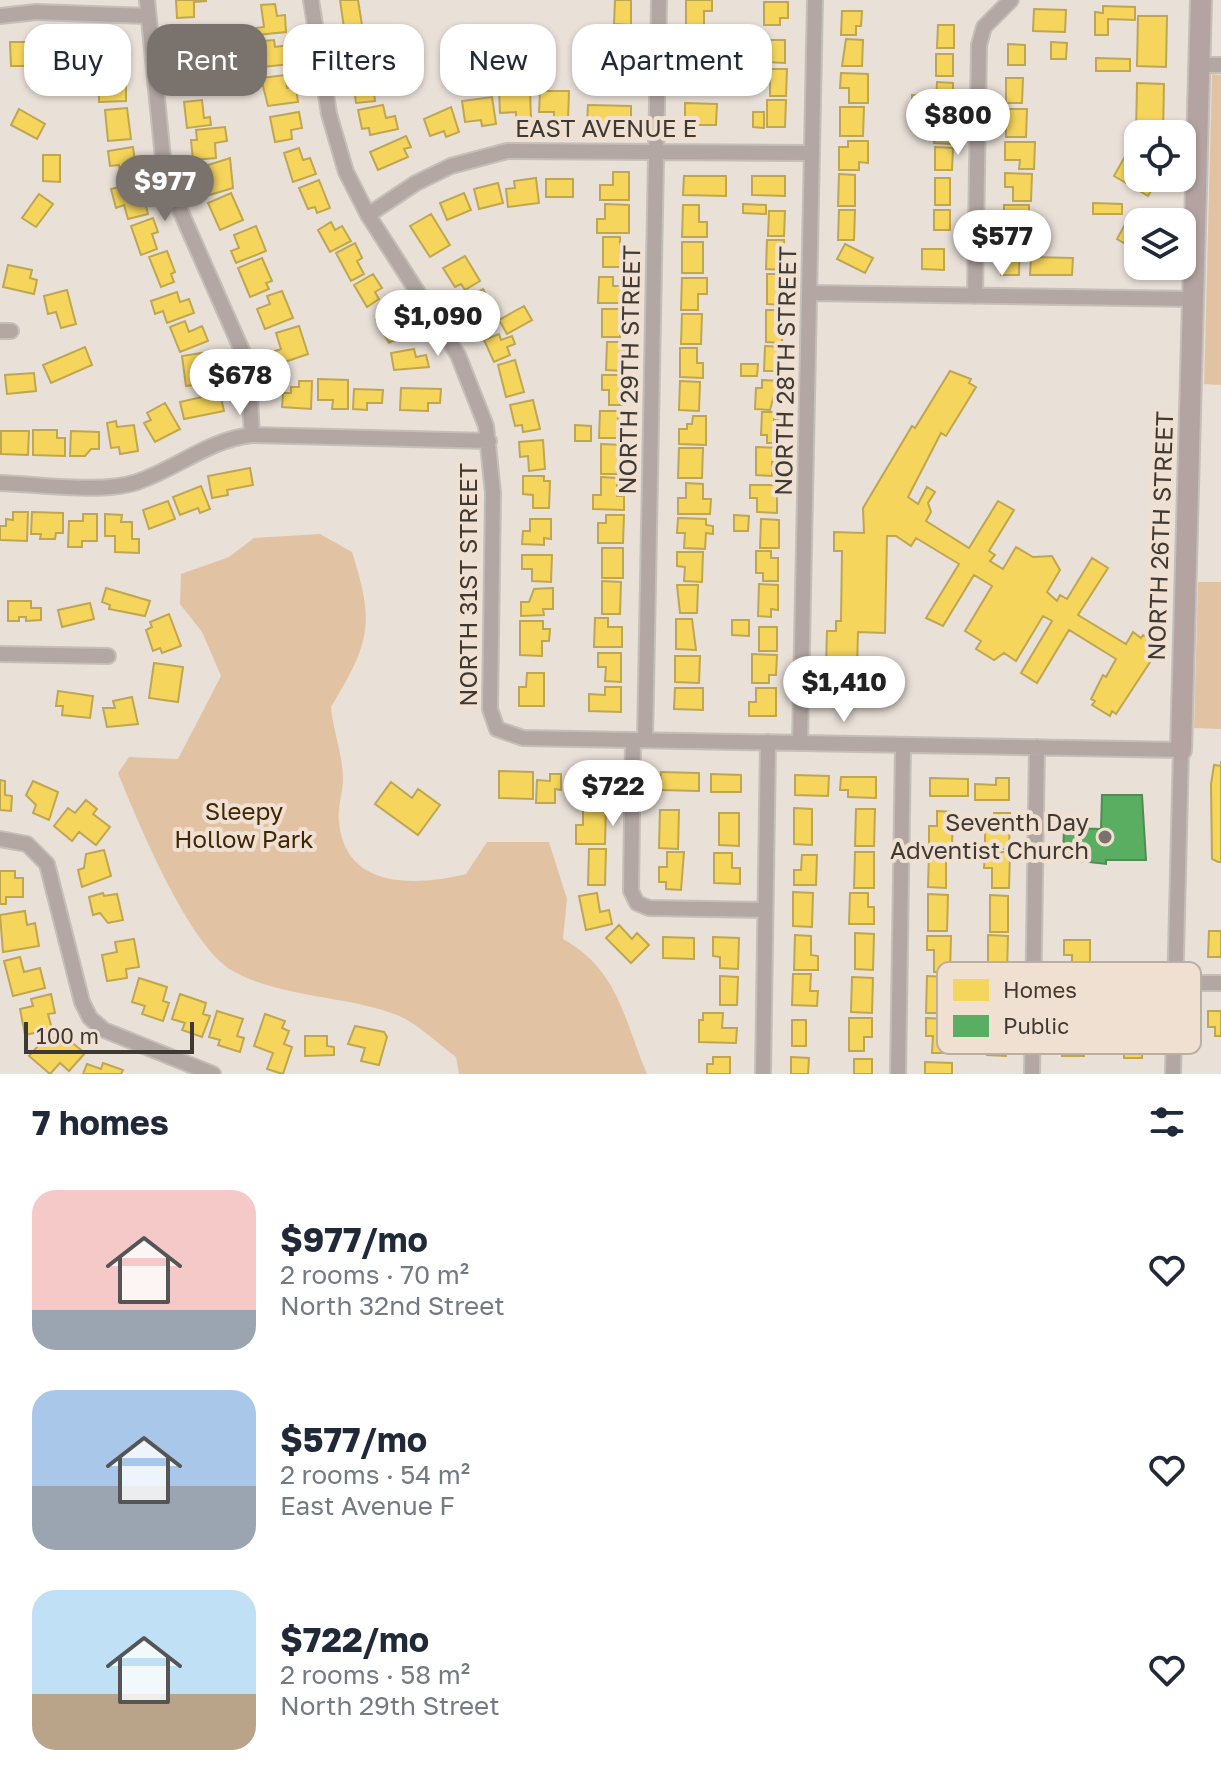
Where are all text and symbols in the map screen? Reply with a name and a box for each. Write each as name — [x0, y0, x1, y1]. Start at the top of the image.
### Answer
chip: Buy — [24, 24, 131, 96]
chip: Rent — [147, 24, 267, 96]
chip: Filters — [283, 24, 424, 96]
chip: New — [440, 24, 556, 96]
chip: Apartment — [572, 24, 772, 96]
pin: $800 — [911, 89, 1005, 157]
text: $800 — [924, 99, 992, 130]
street label: EAST AVENUE E — [515, 113, 697, 142]
map controls — [1124, 120, 1196, 280]
button: locate — [1124, 120, 1196, 192]
pin: $977 — [118, 155, 212, 223]
text: $977 — [134, 165, 196, 196]
button: layers — [1124, 208, 1196, 280]
pin: $577 — [955, 210, 1049, 278]
text: $577 — [971, 220, 1033, 251]
street label: NORTH 29TH STREET — [612, 245, 645, 495]
street label: NORTH 28TH STREET — [768, 246, 801, 496]
pin: $1,090 — [373, 290, 503, 358]
text: $1,090 — [393, 300, 483, 331]
pin: $678 — [193, 349, 287, 417]
text: $678 — [208, 359, 272, 390]
street label: NORTH 26TH STREET — [1141, 411, 1178, 661]
street label: NORTH 31ST STREET — [453, 463, 482, 707]
pin: $1,410 — [779, 656, 909, 724]
text: $1,410 — [801, 666, 887, 697]
pin: $722 — [566, 760, 660, 828]
text: $722 — [581, 770, 645, 801]
park label: Sleepy Hollow Park — [174, 796, 314, 853]
place label: Seventh Day Adventist Church — [890, 807, 1089, 864]
marker: Seventh Day Adventist Church — [1096, 828, 1114, 846]
legend — [937, 962, 1201, 1054]
text: Homes — [1003, 976, 1077, 1003]
text: Public — [1003, 1012, 1069, 1039]
scale bar — [24, 1018, 194, 1054]
text: 100 m — [36, 1022, 99, 1049]
icon: filters — [1145, 1100, 1189, 1144]
text: 7 homes — [32, 1102, 169, 1142]
text: $977/mo — [280, 1219, 428, 1259]
icon: home — [96, 1222, 192, 1318]
icon: heart — [1145, 1248, 1189, 1292]
text: 2 rooms · 70 m² — [280, 1259, 469, 1290]
text: North 32nd Street — [280, 1290, 505, 1321]
text: $577/mo — [280, 1419, 427, 1459]
icon: home — [96, 1422, 192, 1518]
icon: heart — [1145, 1448, 1189, 1492]
text: 2 rooms · 54 m² — [280, 1459, 470, 1490]
text: East Avenue F — [280, 1490, 455, 1521]
text: $722/mo — [280, 1619, 429, 1659]
icon: home — [96, 1622, 192, 1718]
icon: heart — [1145, 1648, 1189, 1692]
text: 2 rooms · 58 m² — [280, 1659, 470, 1690]
text: North 29th Street — [280, 1690, 500, 1721]

